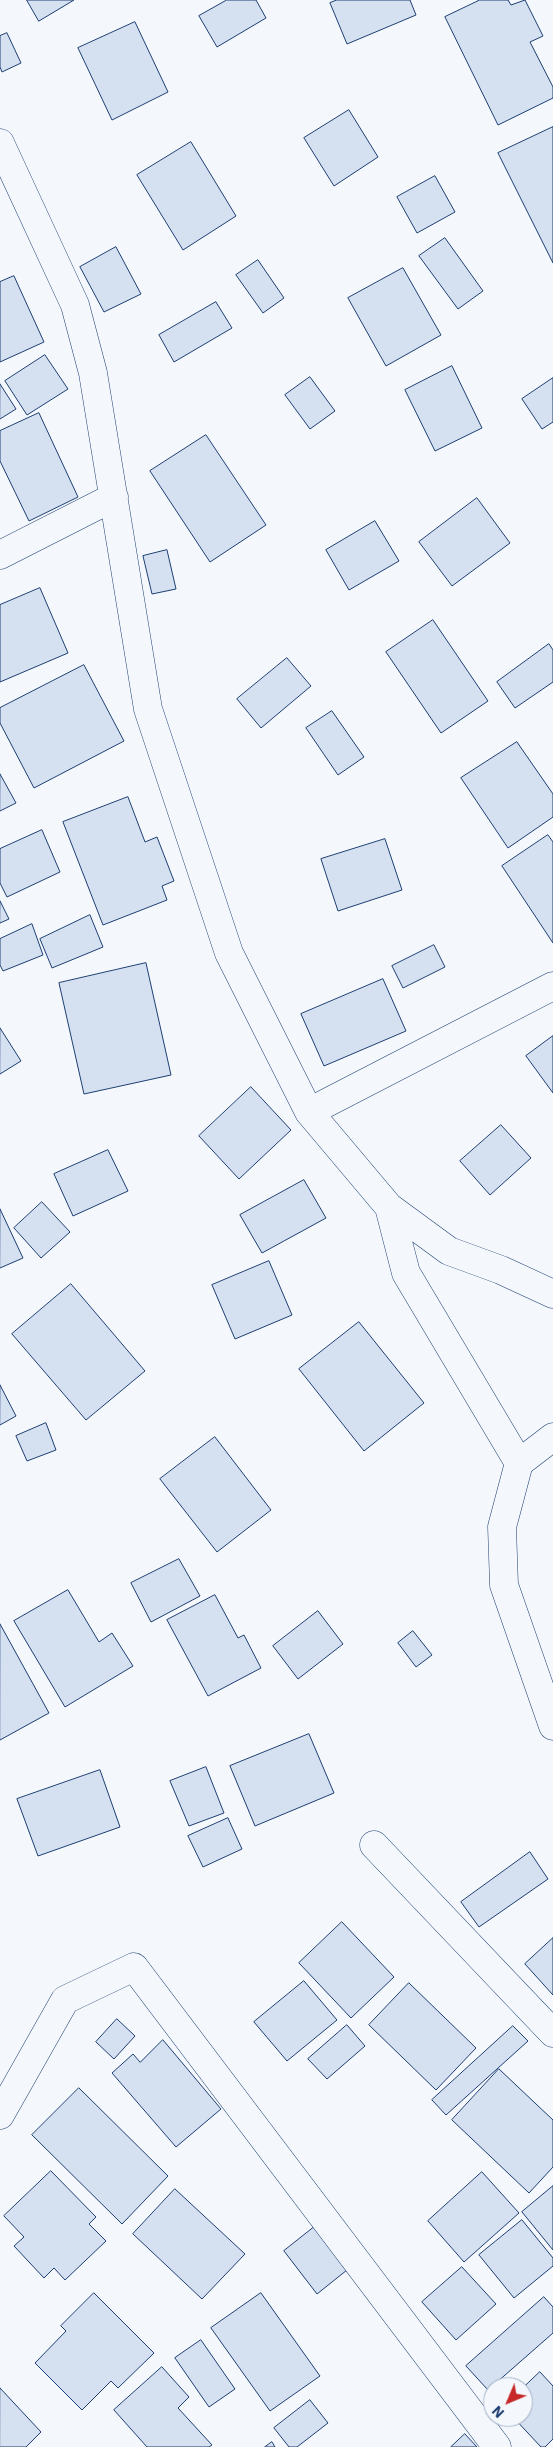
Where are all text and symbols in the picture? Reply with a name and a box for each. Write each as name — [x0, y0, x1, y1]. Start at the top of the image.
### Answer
north arrow — [483, 2377, 533, 2427]
text: N — [488, 2402, 508, 2422]

